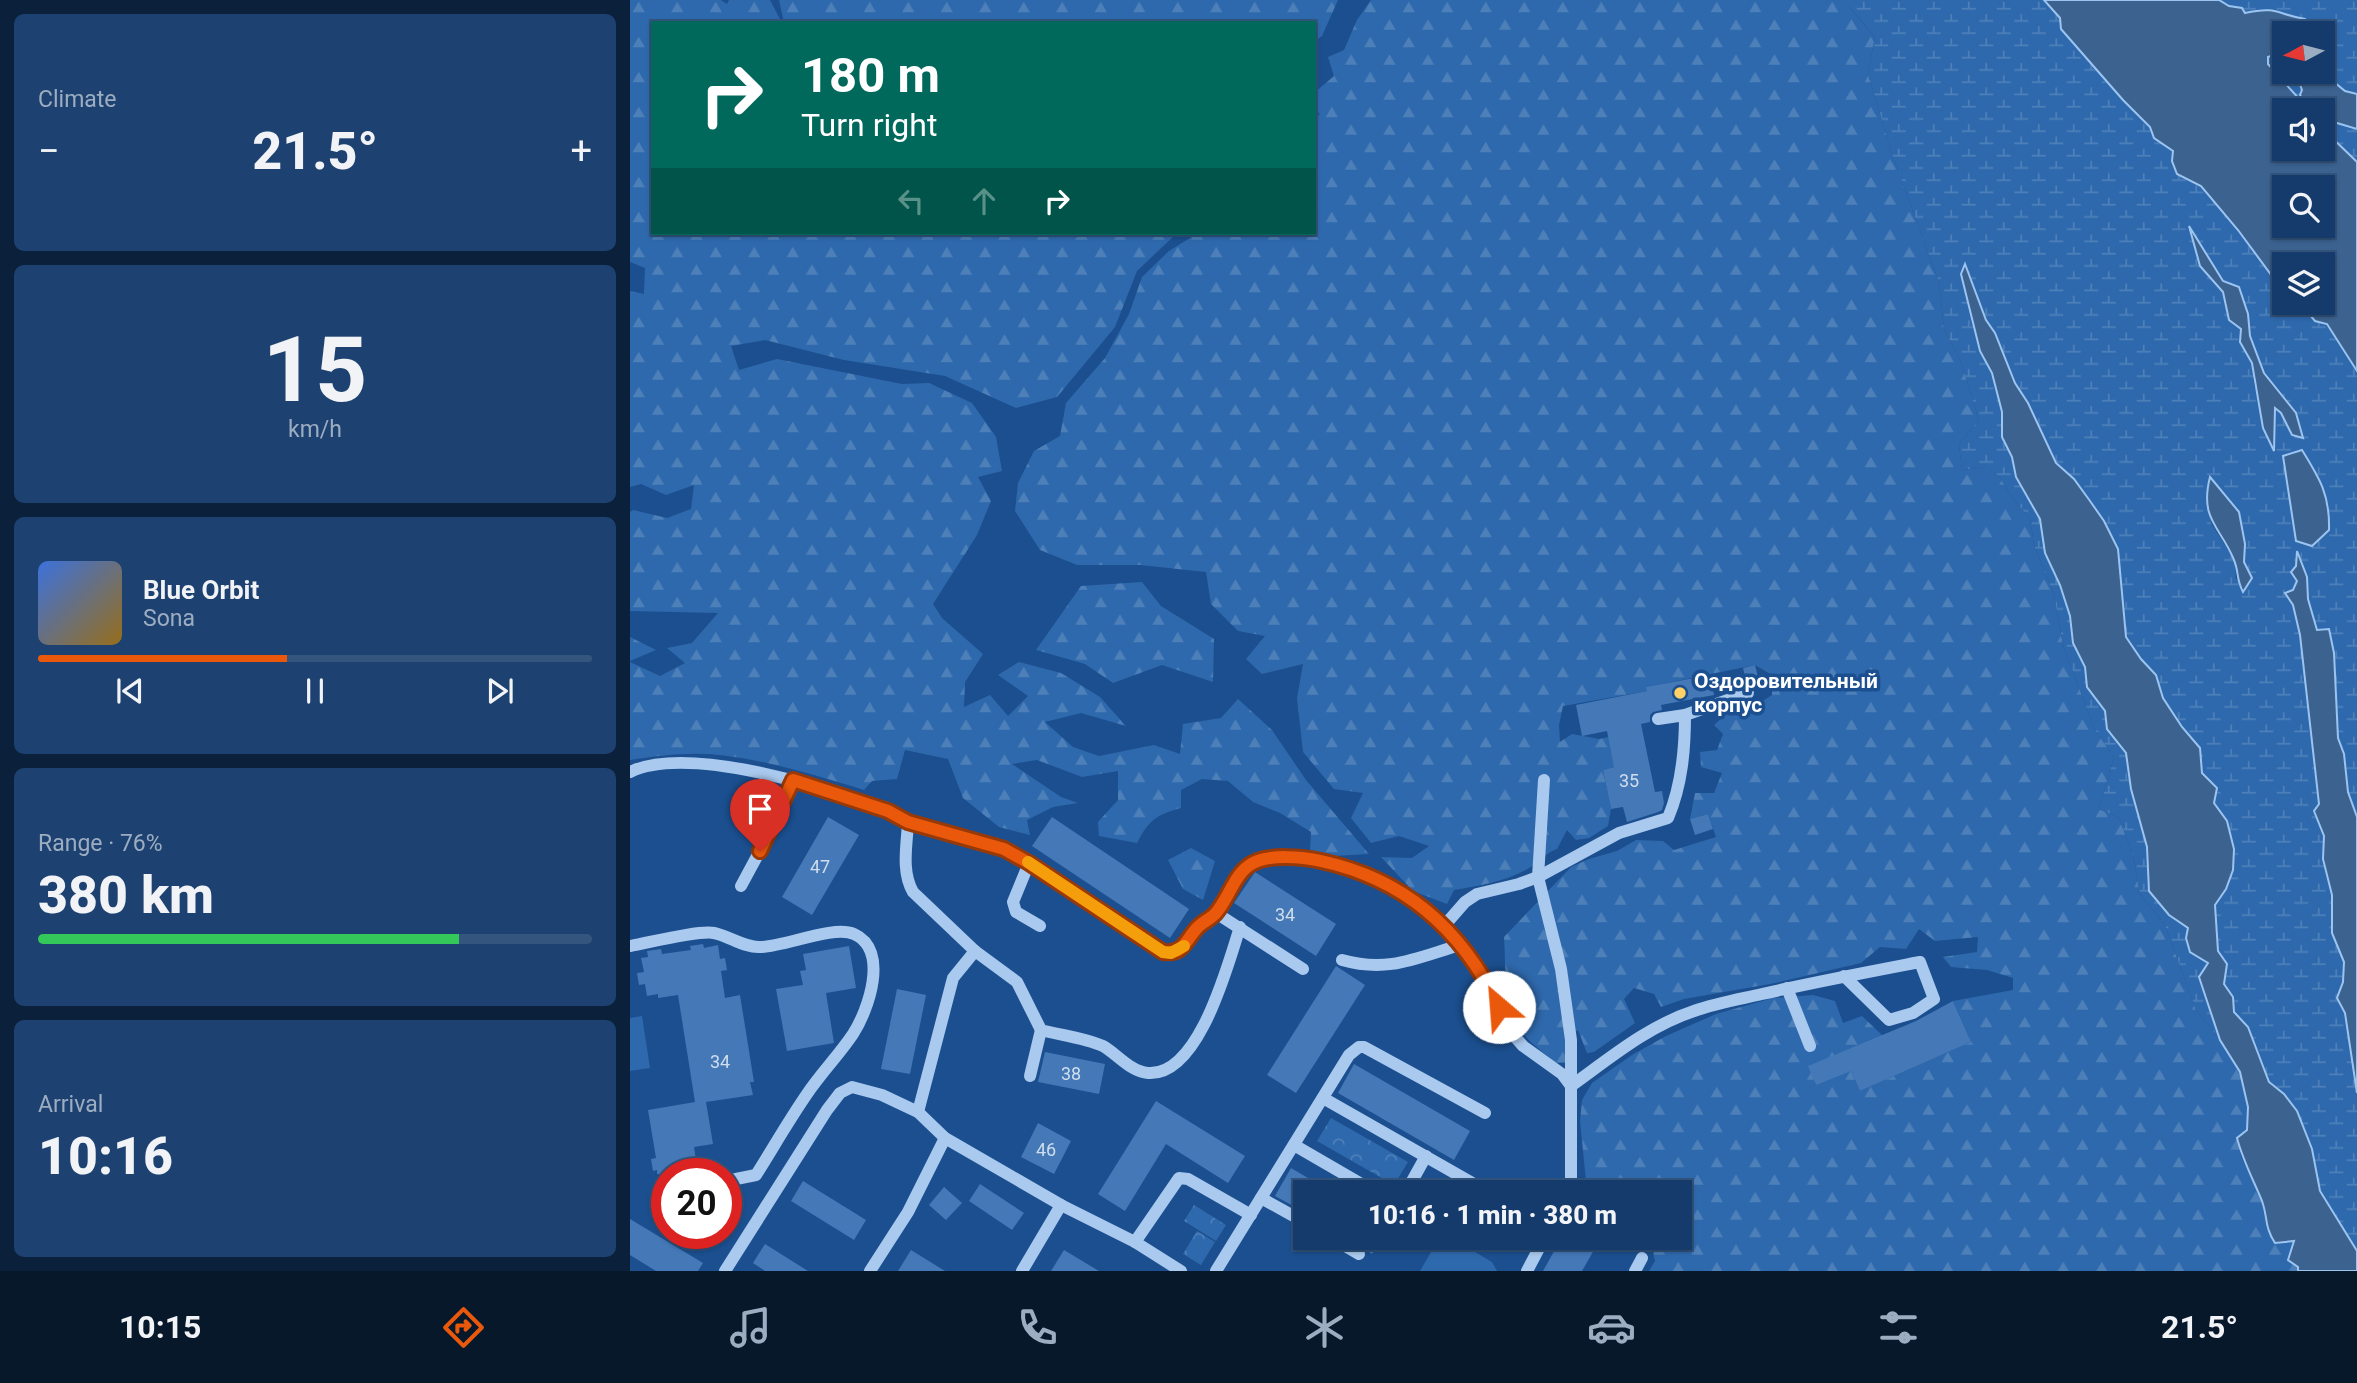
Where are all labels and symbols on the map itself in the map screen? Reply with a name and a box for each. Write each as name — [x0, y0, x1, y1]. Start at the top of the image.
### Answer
north arrow — [2272, 21, 2334, 84]
place label: Оздоровительный корпус — [1694, 669, 1878, 717]
marker: Оздоровительный корпус — [1672, 685, 1688, 701]
house number: 35 — [1619, 770, 1639, 791]
pin — [730, 779, 790, 851]
house number: 47 — [810, 856, 830, 877]
house number: 34 — [1275, 904, 1295, 925]
position arrow — [1462, 970, 1536, 1044]
house number: 34 — [710, 1051, 730, 1072]
house number: 38 — [1061, 1063, 1081, 1084]
house number: 46 — [1036, 1139, 1056, 1160]
speed limit sign: 20 — [651, 1158, 742, 1249]

